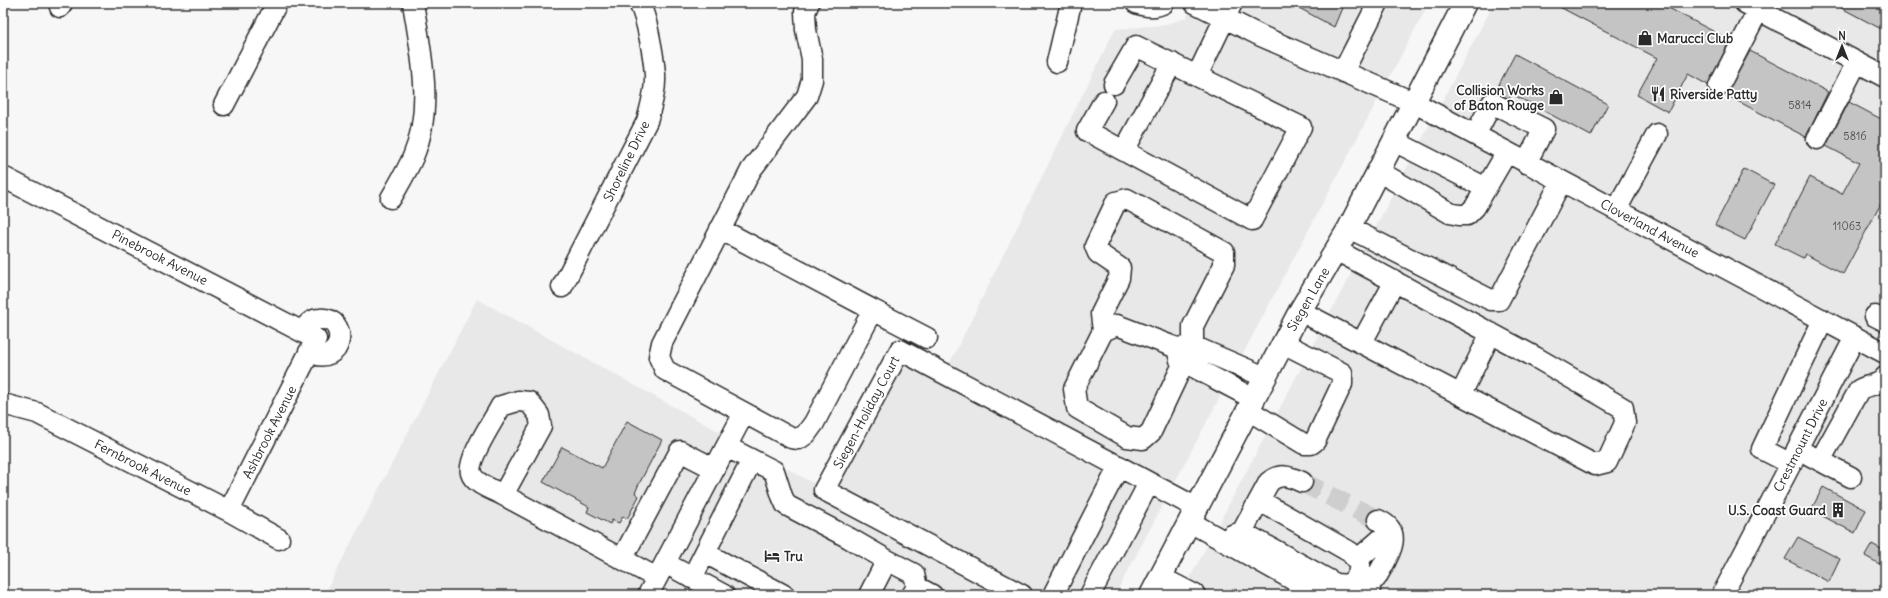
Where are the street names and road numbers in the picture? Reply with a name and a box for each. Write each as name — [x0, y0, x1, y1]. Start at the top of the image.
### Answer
street label: Shoreline Drive — [599, 118, 653, 205]
street label: Cloverland Avenue — [1597, 195, 1702, 262]
street label: Pinebrook Avenue — [109, 226, 211, 289]
street label: Siegen Lane — [1283, 264, 1334, 334]
street label: Siegen-Holiday Court — [830, 352, 904, 472]
street label: Ashbrook Avenue — [239, 383, 300, 482]
street label: Crestmount Drive — [1770, 396, 1831, 495]
street label: Fernbrook Avenue — [91, 436, 194, 499]

